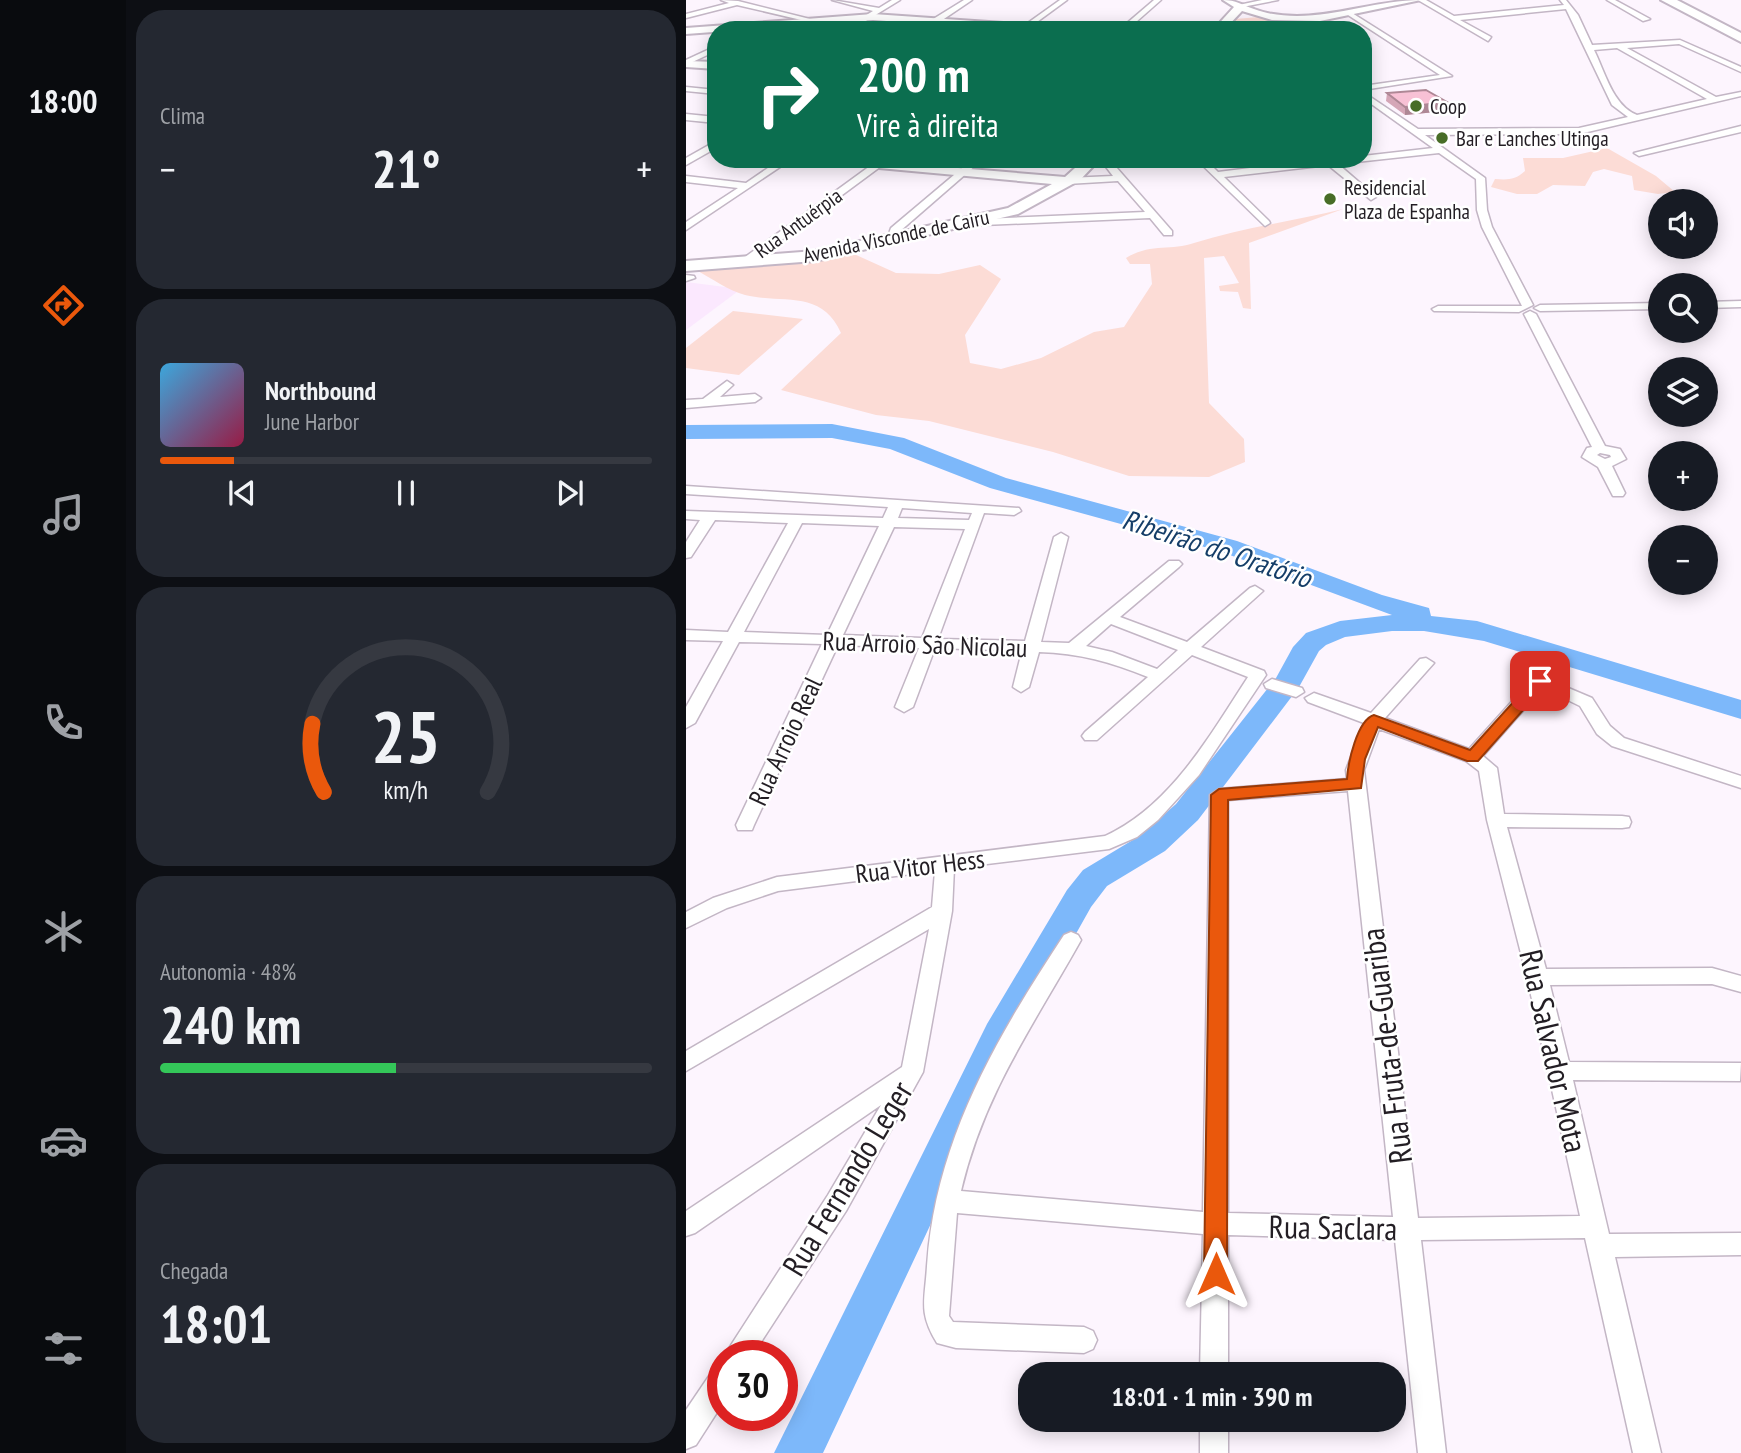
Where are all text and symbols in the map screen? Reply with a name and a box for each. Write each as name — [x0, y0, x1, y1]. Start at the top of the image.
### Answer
text: 200 m — [857, 42, 970, 106]
icon: right — [742, 49, 833, 140]
text: 18:00 — [28, 80, 98, 122]
place label: Coop — [1430, 93, 1466, 120]
marker: Coop — [1408, 98, 1424, 114]
text: Clima — [160, 101, 205, 130]
text: Vire à direita — [857, 104, 998, 146]
place label: Bar e Lanches Utinga — [1456, 125, 1609, 152]
marker: Bar e Lanches Utinga — [1434, 130, 1450, 146]
text: 21° — [372, 135, 440, 202]
text: − — [160, 144, 176, 193]
text: + — [636, 144, 652, 193]
place label: Residencial Plaza de Espanha — [1344, 174, 1470, 225]
street label: Rua Antuérpia — [749, 182, 847, 264]
map controls — [1648, 189, 1718, 595]
button: sound — [1648, 189, 1718, 259]
marker: Residencial Plaza de Espanha — [1322, 191, 1338, 207]
street label: Avenida Visconde de Cairu — [800, 203, 992, 269]
button: search — [1648, 273, 1718, 343]
icon: directions — [39, 281, 88, 330]
button: layers — [1648, 357, 1718, 427]
text: Northbound — [265, 374, 376, 407]
text: June Harbor — [265, 407, 359, 436]
button: + — [1648, 441, 1718, 511]
icon: previous — [223, 474, 261, 512]
icon: pause — [387, 474, 425, 512]
icon: next — [551, 474, 589, 512]
icon: music — [39, 490, 88, 539]
water label: Ribeirão do Oratório — [1118, 500, 1318, 596]
button: − — [1648, 525, 1718, 595]
street label: Rua Arroio São Nicolau — [822, 624, 1028, 664]
pin — [1510, 651, 1570, 711]
icon: arrive — [1521, 662, 1559, 700]
street label: Rua Arroio Real — [741, 672, 829, 810]
text: 25 — [371, 689, 441, 783]
icon: phone — [39, 698, 88, 747]
text: km/h — [384, 774, 428, 806]
street label: Rua Vitor Hess — [854, 842, 986, 890]
icon: climate — [39, 907, 88, 956]
street label: Rua Fruta-de-Guariba — [1351, 926, 1421, 1166]
street label: Rua Salvador Mota — [1510, 945, 1598, 1157]
text: Autonomia · 48% — [160, 957, 296, 986]
text: 240 km — [160, 991, 301, 1058]
street label: Rua Fernando Leger — [772, 1073, 922, 1283]
icon: car — [39, 1116, 88, 1165]
street label: Rua Saclara — [1268, 1205, 1398, 1249]
position arrow — [1179, 1237, 1253, 1311]
text: Chegada — [160, 1256, 228, 1285]
text: 18:01 — [160, 1290, 272, 1357]
icon: filters — [39, 1324, 88, 1373]
speed limit sign: 30 — [707, 1340, 798, 1431]
text: 18:01 · 1 min · 390 m — [1112, 1380, 1312, 1413]

